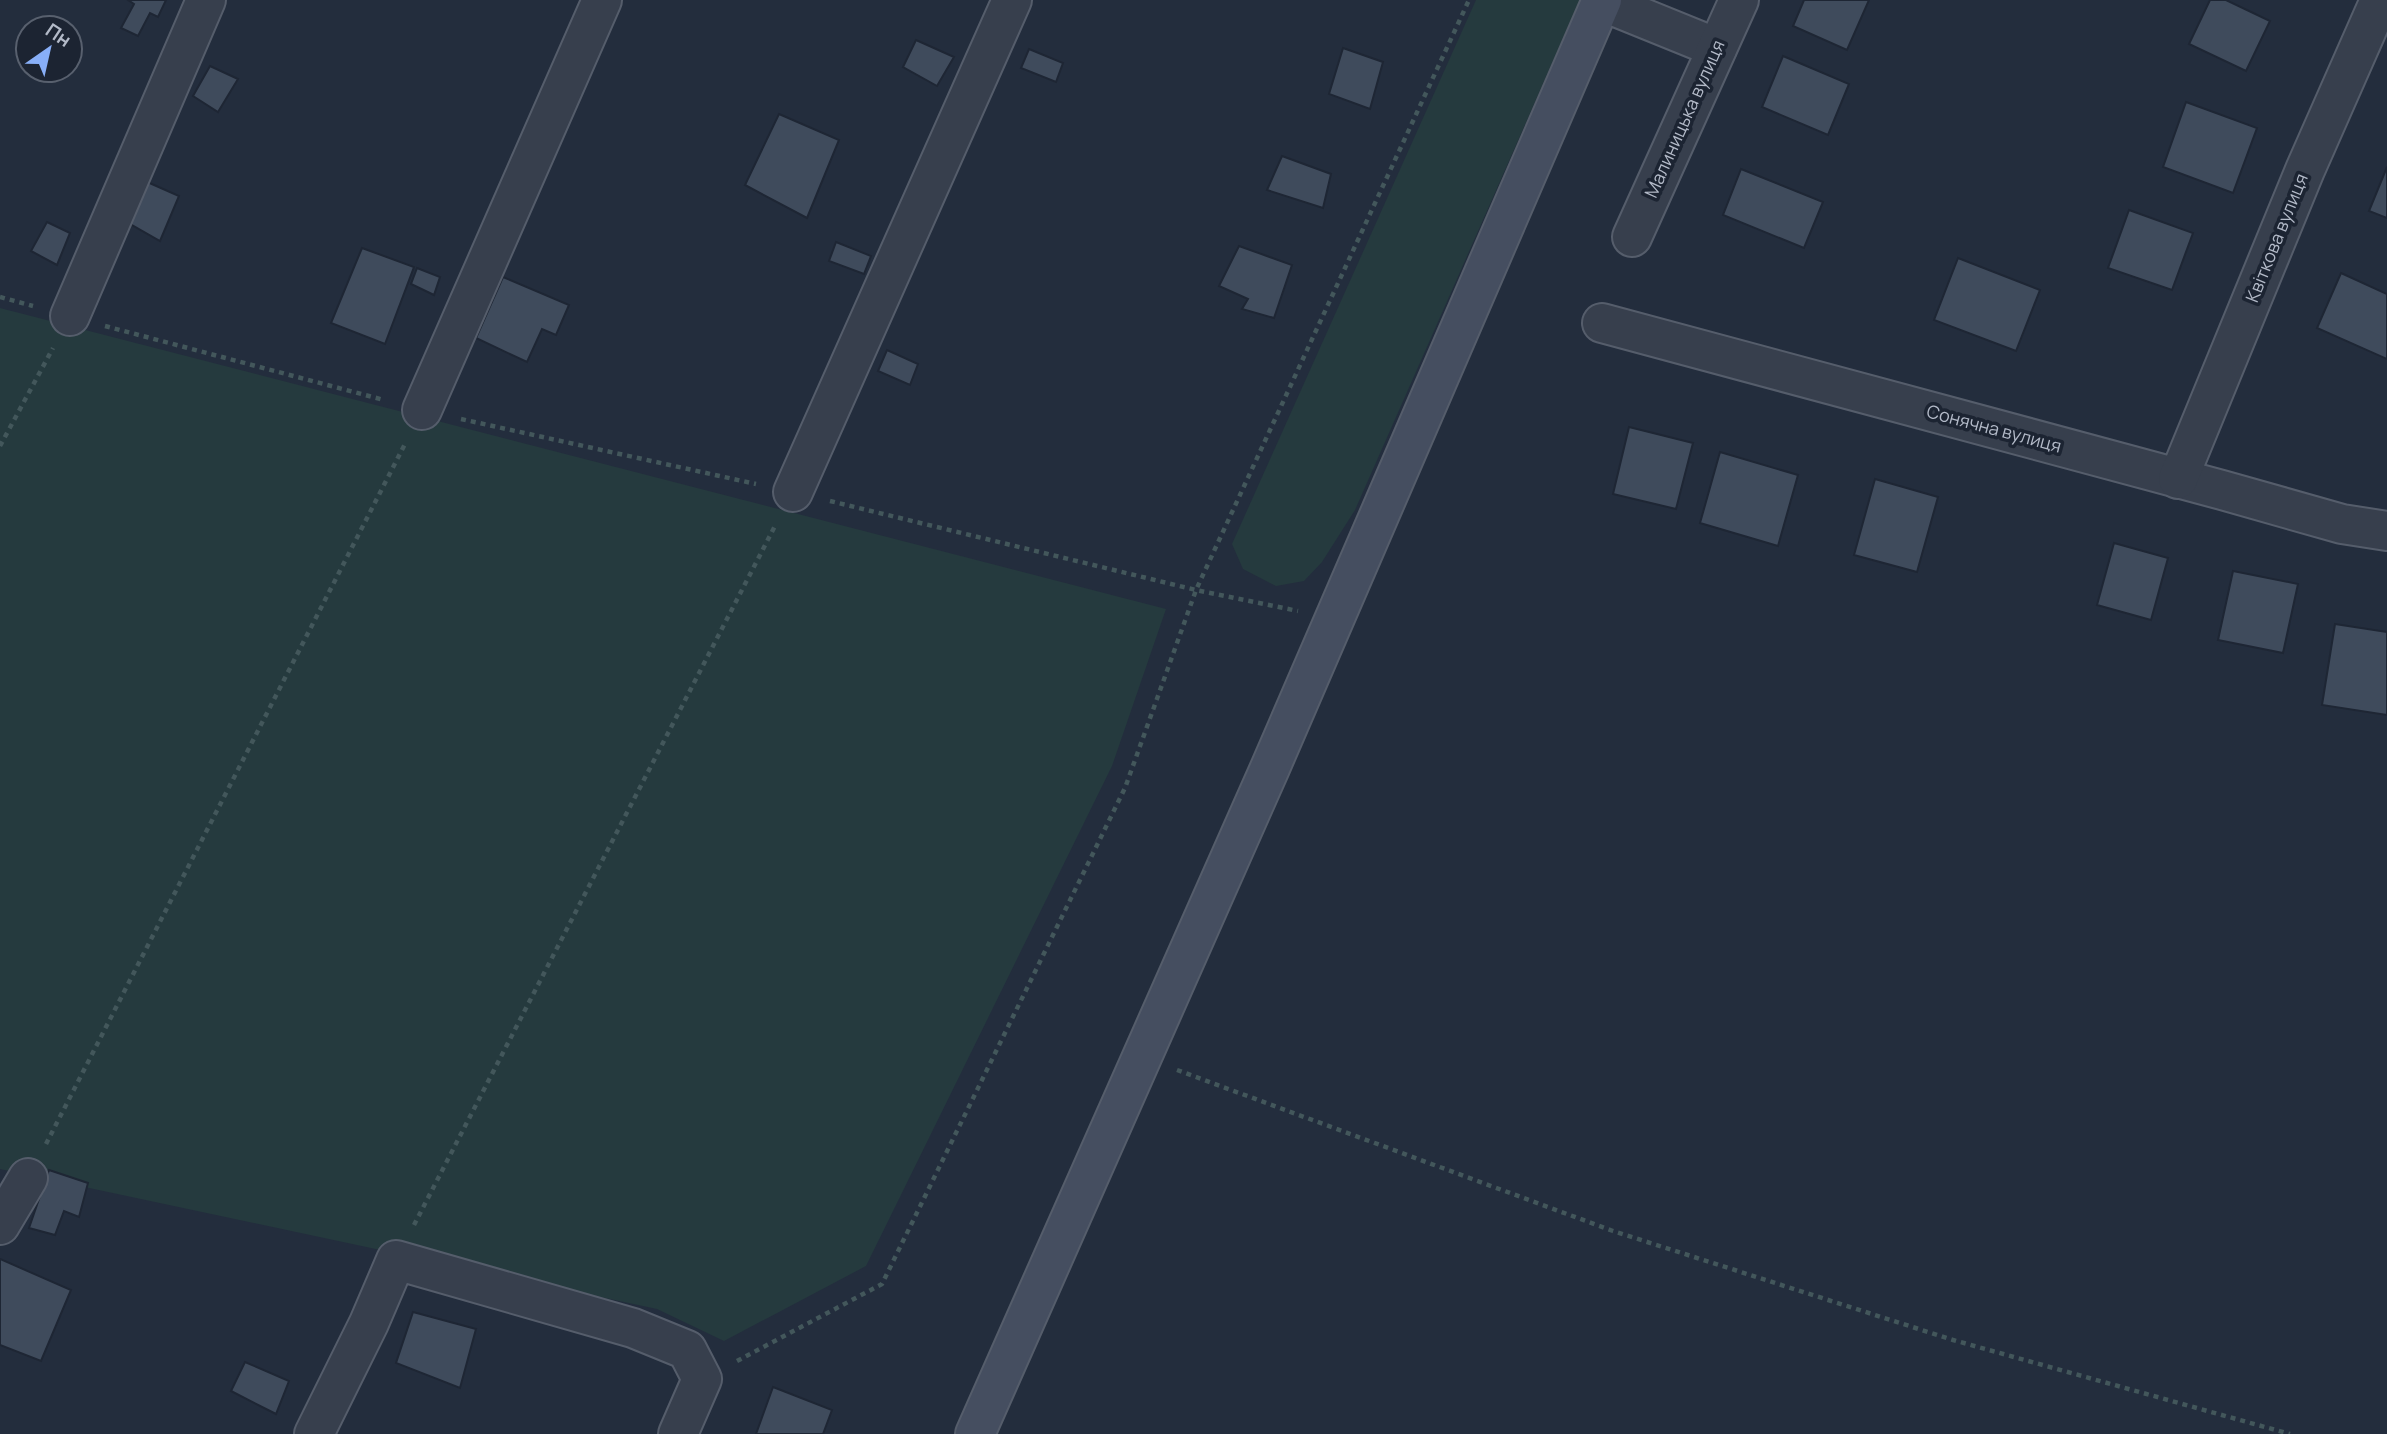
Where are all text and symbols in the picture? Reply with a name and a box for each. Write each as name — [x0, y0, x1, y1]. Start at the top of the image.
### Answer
north arrow — [14, 14, 84, 84]
text: Пн — [41, 17, 76, 53]
street label: Малиницька вулиця — [1638, 36, 1730, 201]
street label: Квіткова вулиця — [2239, 170, 2313, 306]
street label: Сонячна вулиця — [1924, 399, 2064, 458]

